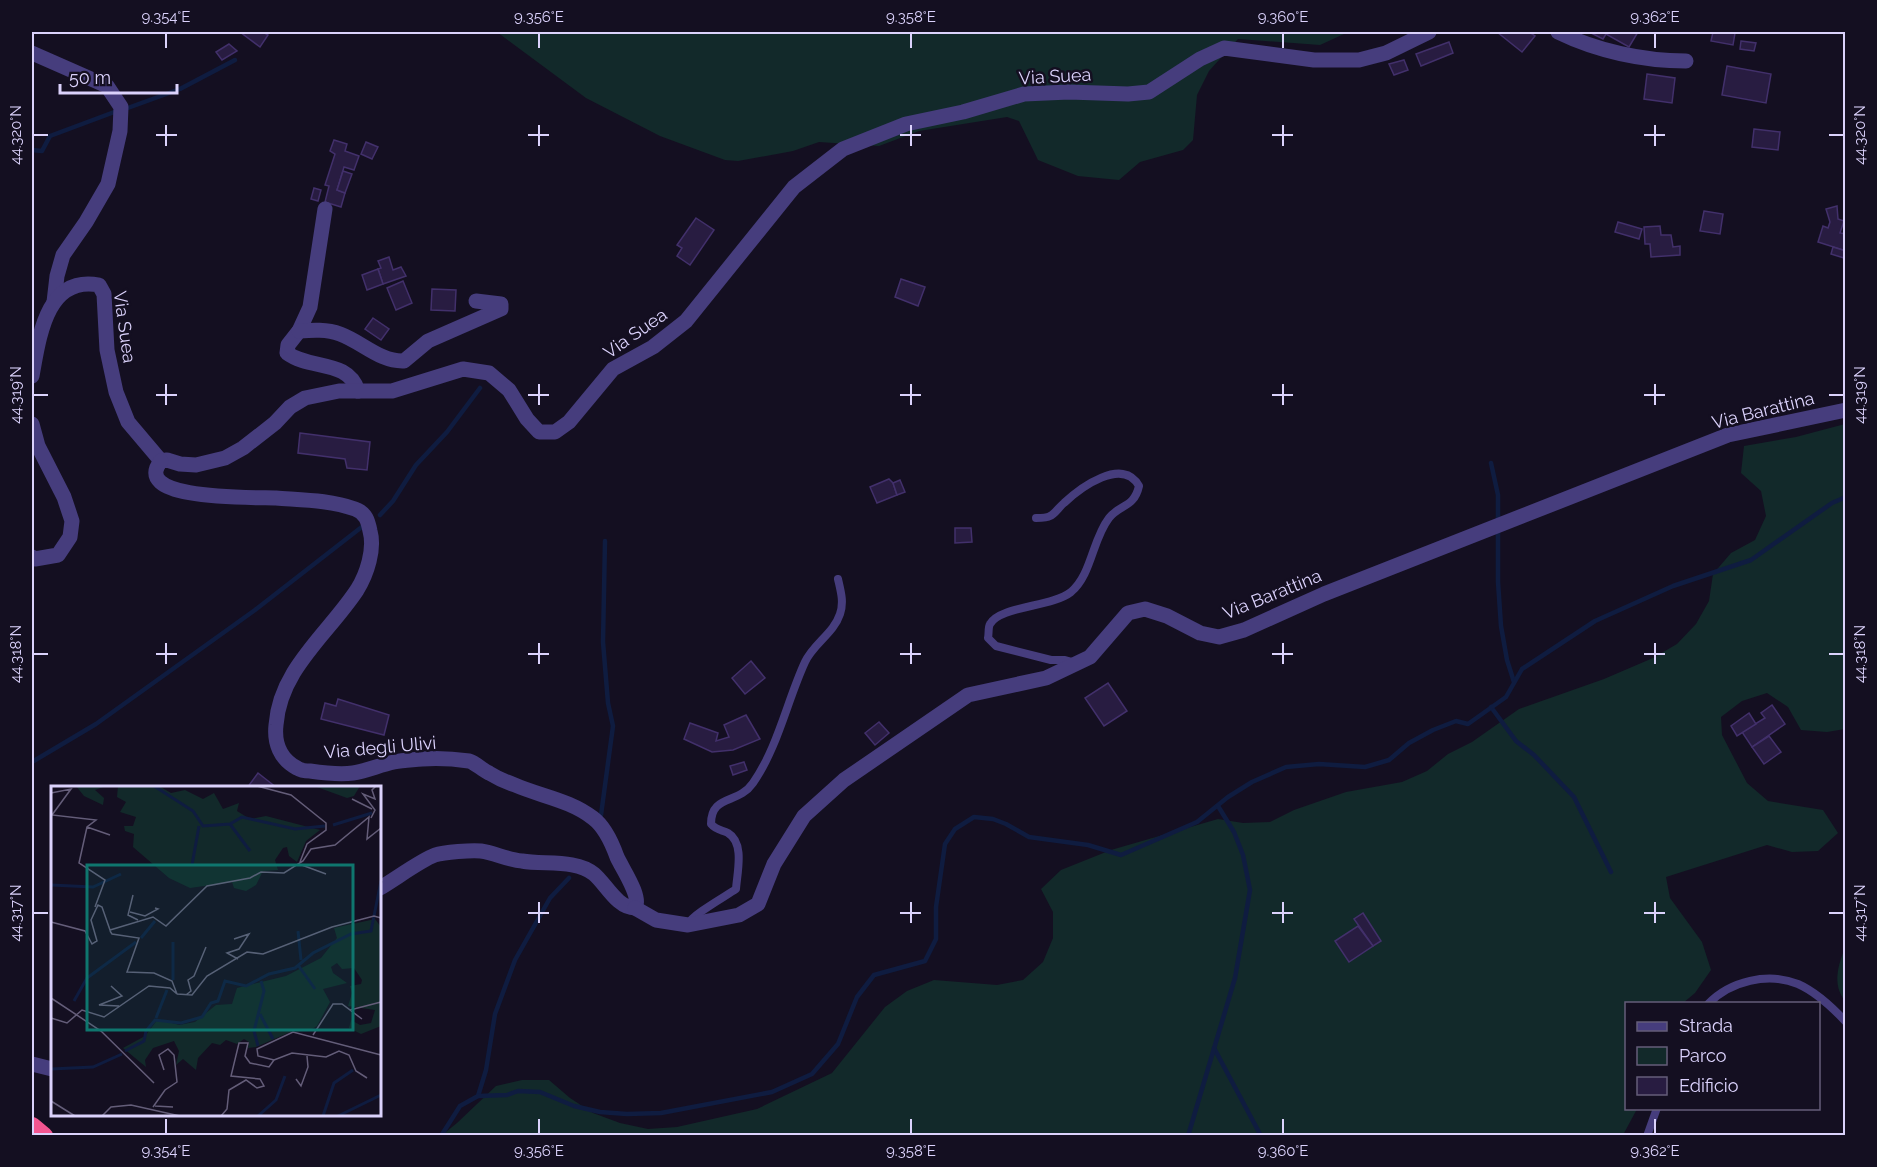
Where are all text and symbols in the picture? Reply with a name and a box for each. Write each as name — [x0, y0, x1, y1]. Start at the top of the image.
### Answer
text: 9.354°E — [142, 8, 190, 26]
text: 9.356°E — [514, 8, 564, 26]
text: 9.358°E — [886, 8, 936, 26]
text: 9.360°E — [1258, 8, 1308, 26]
text: 9.362°E — [1630, 8, 1680, 26]
scale bar — [60, 57, 177, 95]
street label: Via Suea — [1018, 64, 1092, 88]
text: 50 m — [69, 67, 111, 88]
text: 44.320°N — [7, 105, 25, 165]
text: 44.320°N — [1851, 105, 1869, 165]
street label: Via Suea — [110, 290, 140, 364]
street label: Via Suea — [599, 304, 671, 362]
text: 44.319°N — [7, 366, 25, 424]
text: 44.319°N — [1851, 366, 1869, 424]
street label: Via Barattina — [1710, 387, 1816, 433]
street label: Via Barattina — [1220, 565, 1324, 623]
text: 44.318°N — [7, 625, 25, 683]
text: 44.318°N — [1851, 625, 1869, 683]
street label: Via degli Ulivi — [323, 732, 437, 762]
inset map — [51, 786, 381, 1116]
text: 44.317°N — [7, 884, 25, 942]
text: 44.317°N — [1851, 884, 1869, 942]
legend — [1625, 1002, 1820, 1110]
text: Strada — [1679, 1015, 1733, 1036]
text: Parco — [1679, 1045, 1727, 1066]
text: Edificio — [1679, 1075, 1739, 1096]
text: 9.354°E — [142, 1142, 190, 1160]
text: 9.356°E — [514, 1142, 564, 1160]
text: 9.358°E — [886, 1142, 936, 1160]
text: 9.360°E — [1258, 1142, 1308, 1160]
text: 9.362°E — [1630, 1142, 1680, 1160]

